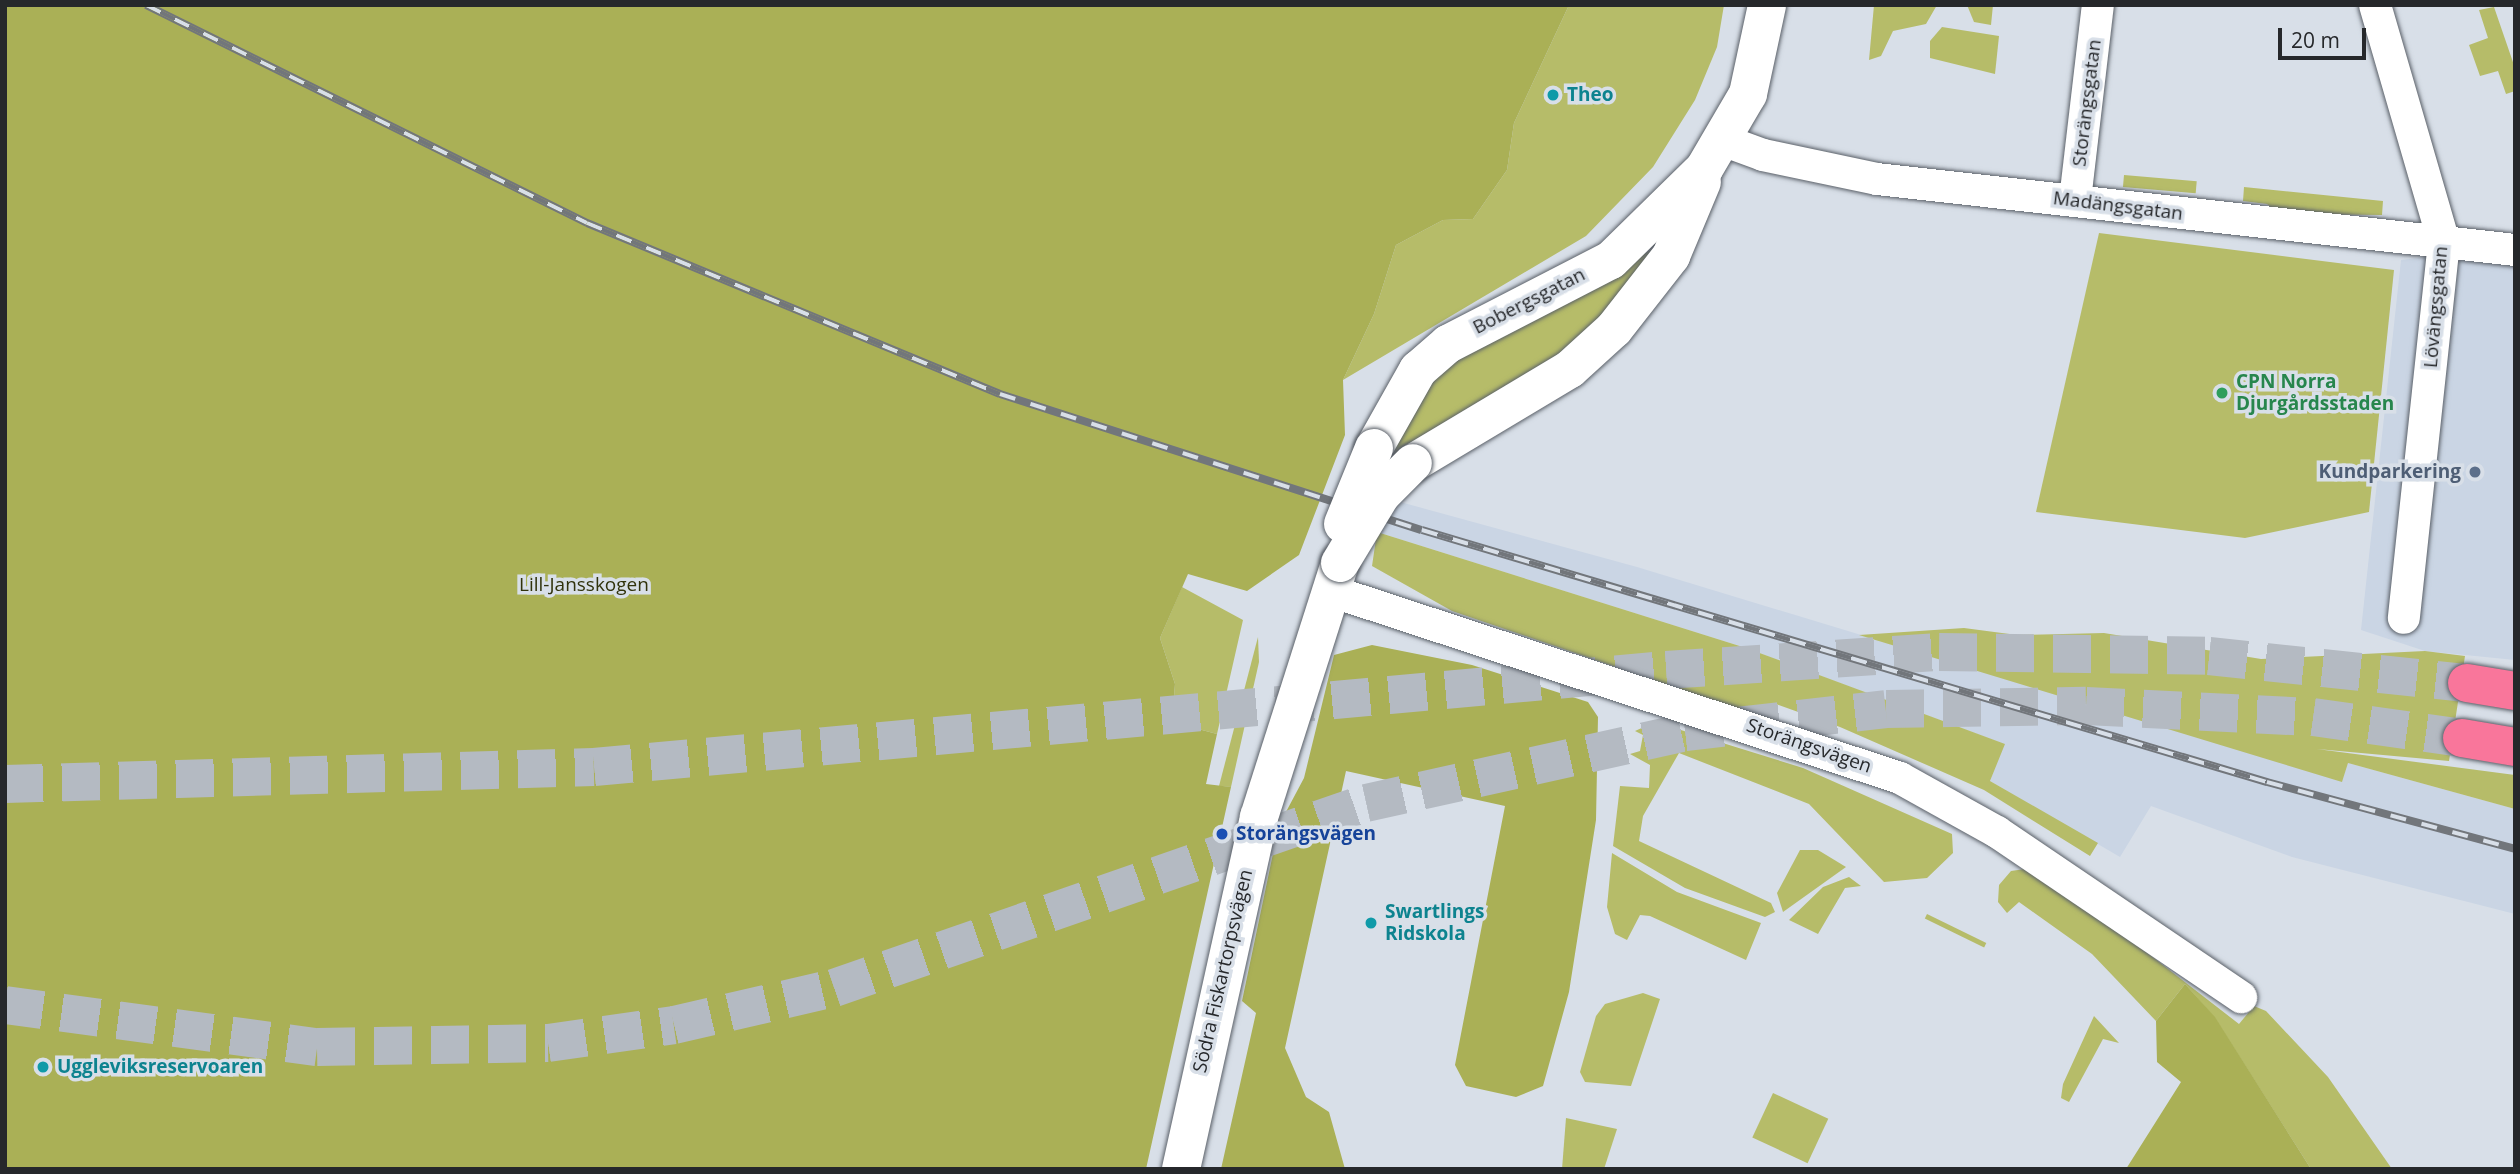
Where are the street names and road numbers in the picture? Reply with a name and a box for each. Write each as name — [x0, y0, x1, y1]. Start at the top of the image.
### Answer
street label: Storängsgatan — [2068, 38, 2106, 168]
street label: Madängsgatan — [2052, 187, 2184, 225]
street label: Lövängsgatan — [2419, 245, 2453, 369]
street label: Bobergsgatan — [1469, 263, 1589, 339]
street label: Storängsvägen — [1744, 714, 1874, 778]
street label: Södra Fiskartorpsvägen — [1188, 867, 1258, 1075]

